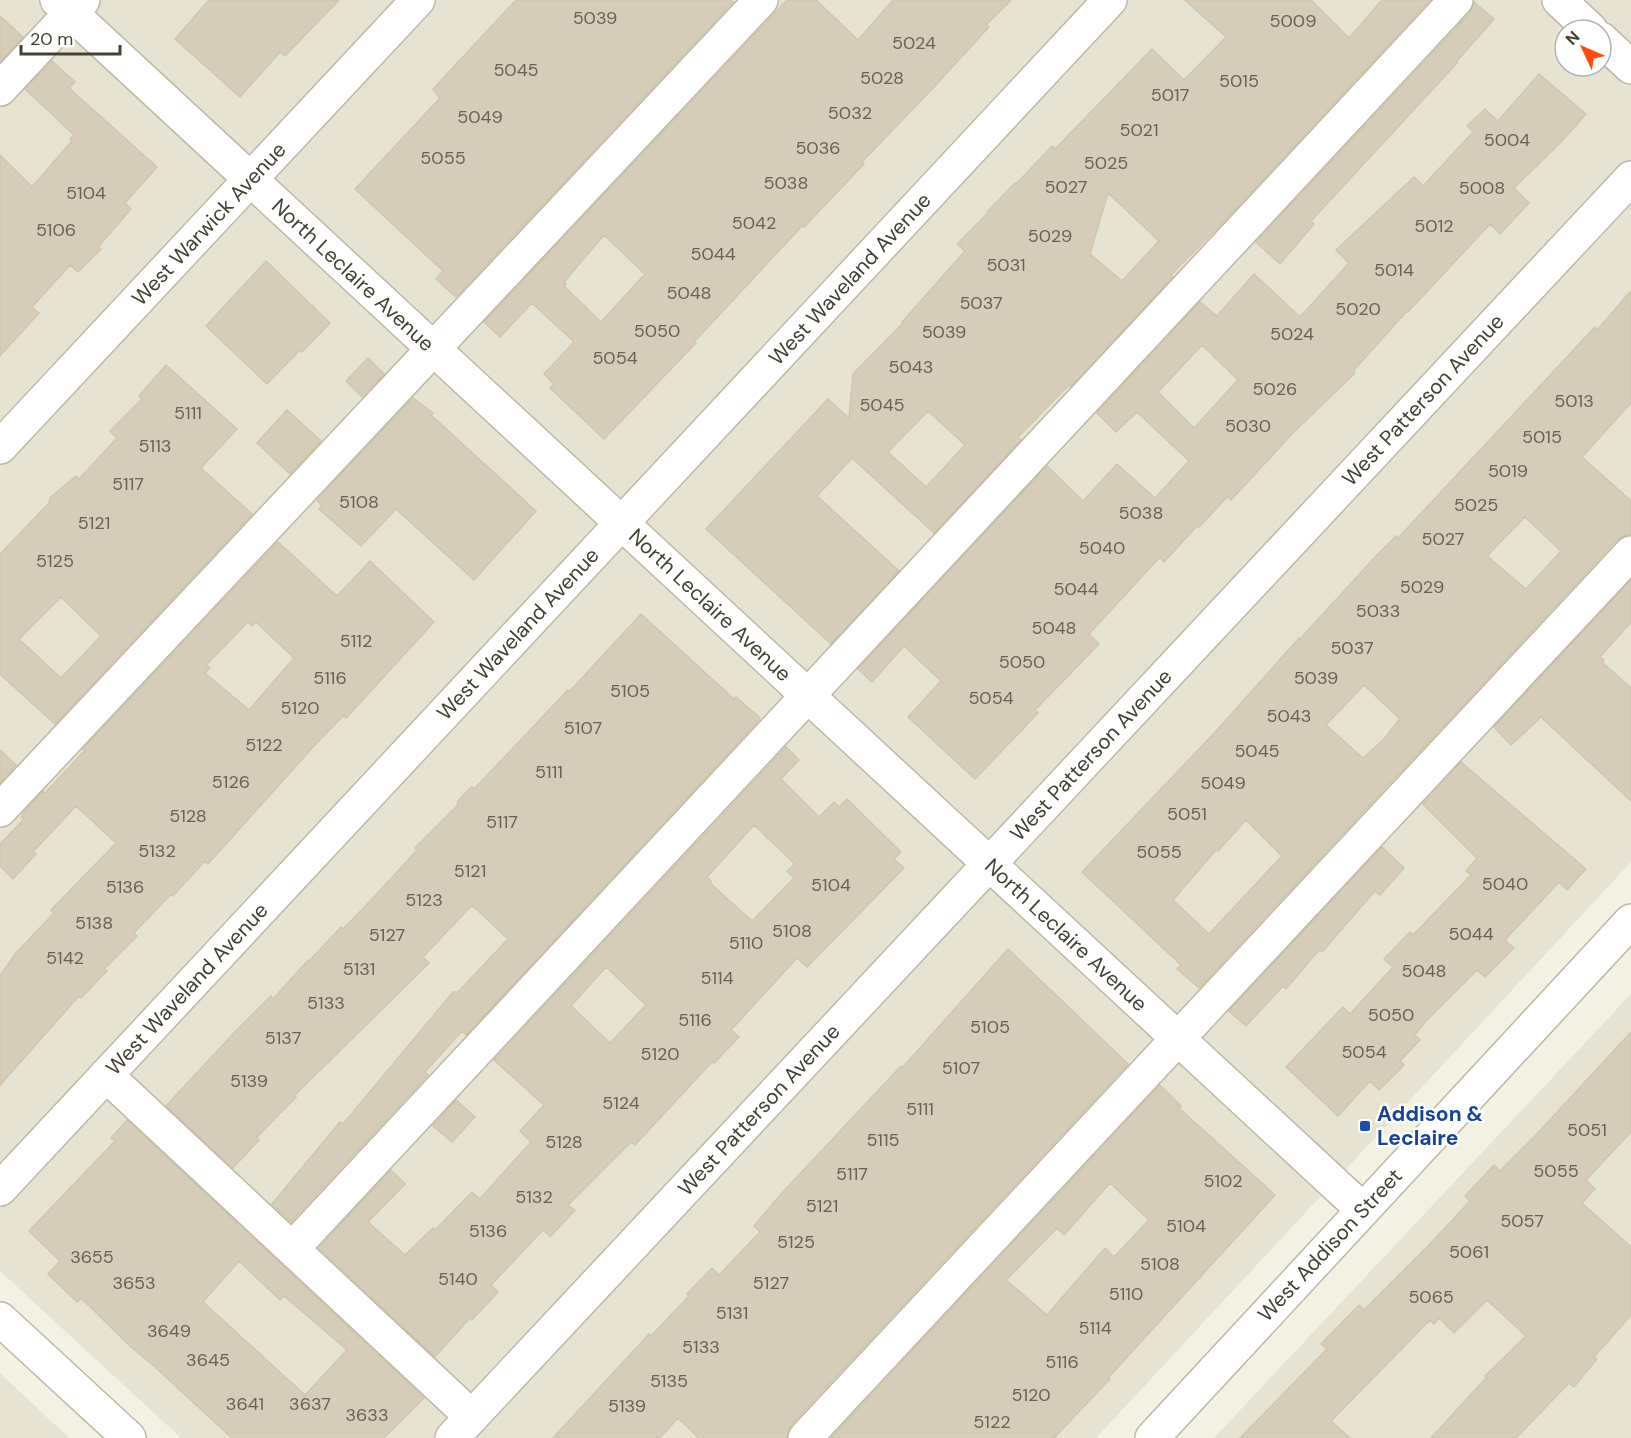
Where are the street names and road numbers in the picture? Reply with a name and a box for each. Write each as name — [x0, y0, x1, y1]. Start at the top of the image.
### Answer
street label: West Warwick Avenue — [126, 136, 292, 312]
street label: West Waveland Avenue — [763, 187, 937, 371]
street label: North Leclaire Avenue — [266, 192, 440, 358]
street label: West Patterson Avenue — [1336, 308, 1510, 492]
street label: North Leclaire Avenue — [623, 522, 797, 688]
street label: West Waveland Avenue — [431, 542, 605, 726]
street label: West Patterson Avenue — [1004, 663, 1178, 847]
street label: North Leclaire Avenue — [979, 852, 1153, 1018]
street label: West Waveland Avenue — [100, 897, 274, 1081]
street label: West Patterson Avenue — [672, 1018, 846, 1202]
street label: West Addison Street — [1252, 1162, 1408, 1328]

